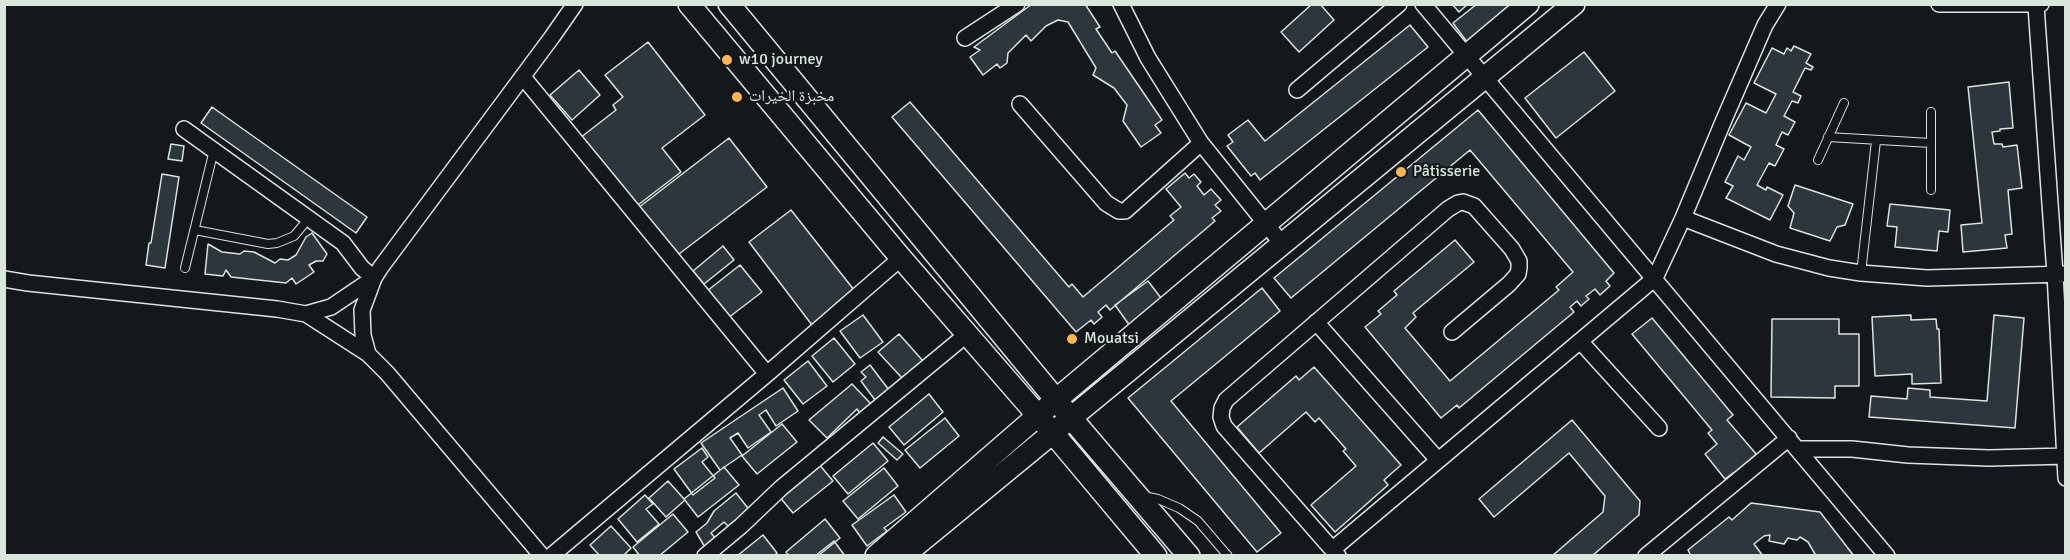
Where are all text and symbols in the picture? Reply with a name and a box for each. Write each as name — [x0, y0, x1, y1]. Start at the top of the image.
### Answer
place label: w10 journey — [739, 50, 823, 70]
marker: w10 journey — [720, 53, 734, 67]
place label: مخبزة الخيرات — [749, 87, 834, 107]
marker: مخبزة الخيرات — [730, 90, 744, 104]
place label: Pâtisserie — [1413, 162, 1480, 182]
marker: Pâtisserie — [1394, 165, 1408, 179]
place label: Mouatsi — [1084, 329, 1139, 349]
marker: Mouatsi — [1065, 332, 1079, 346]

